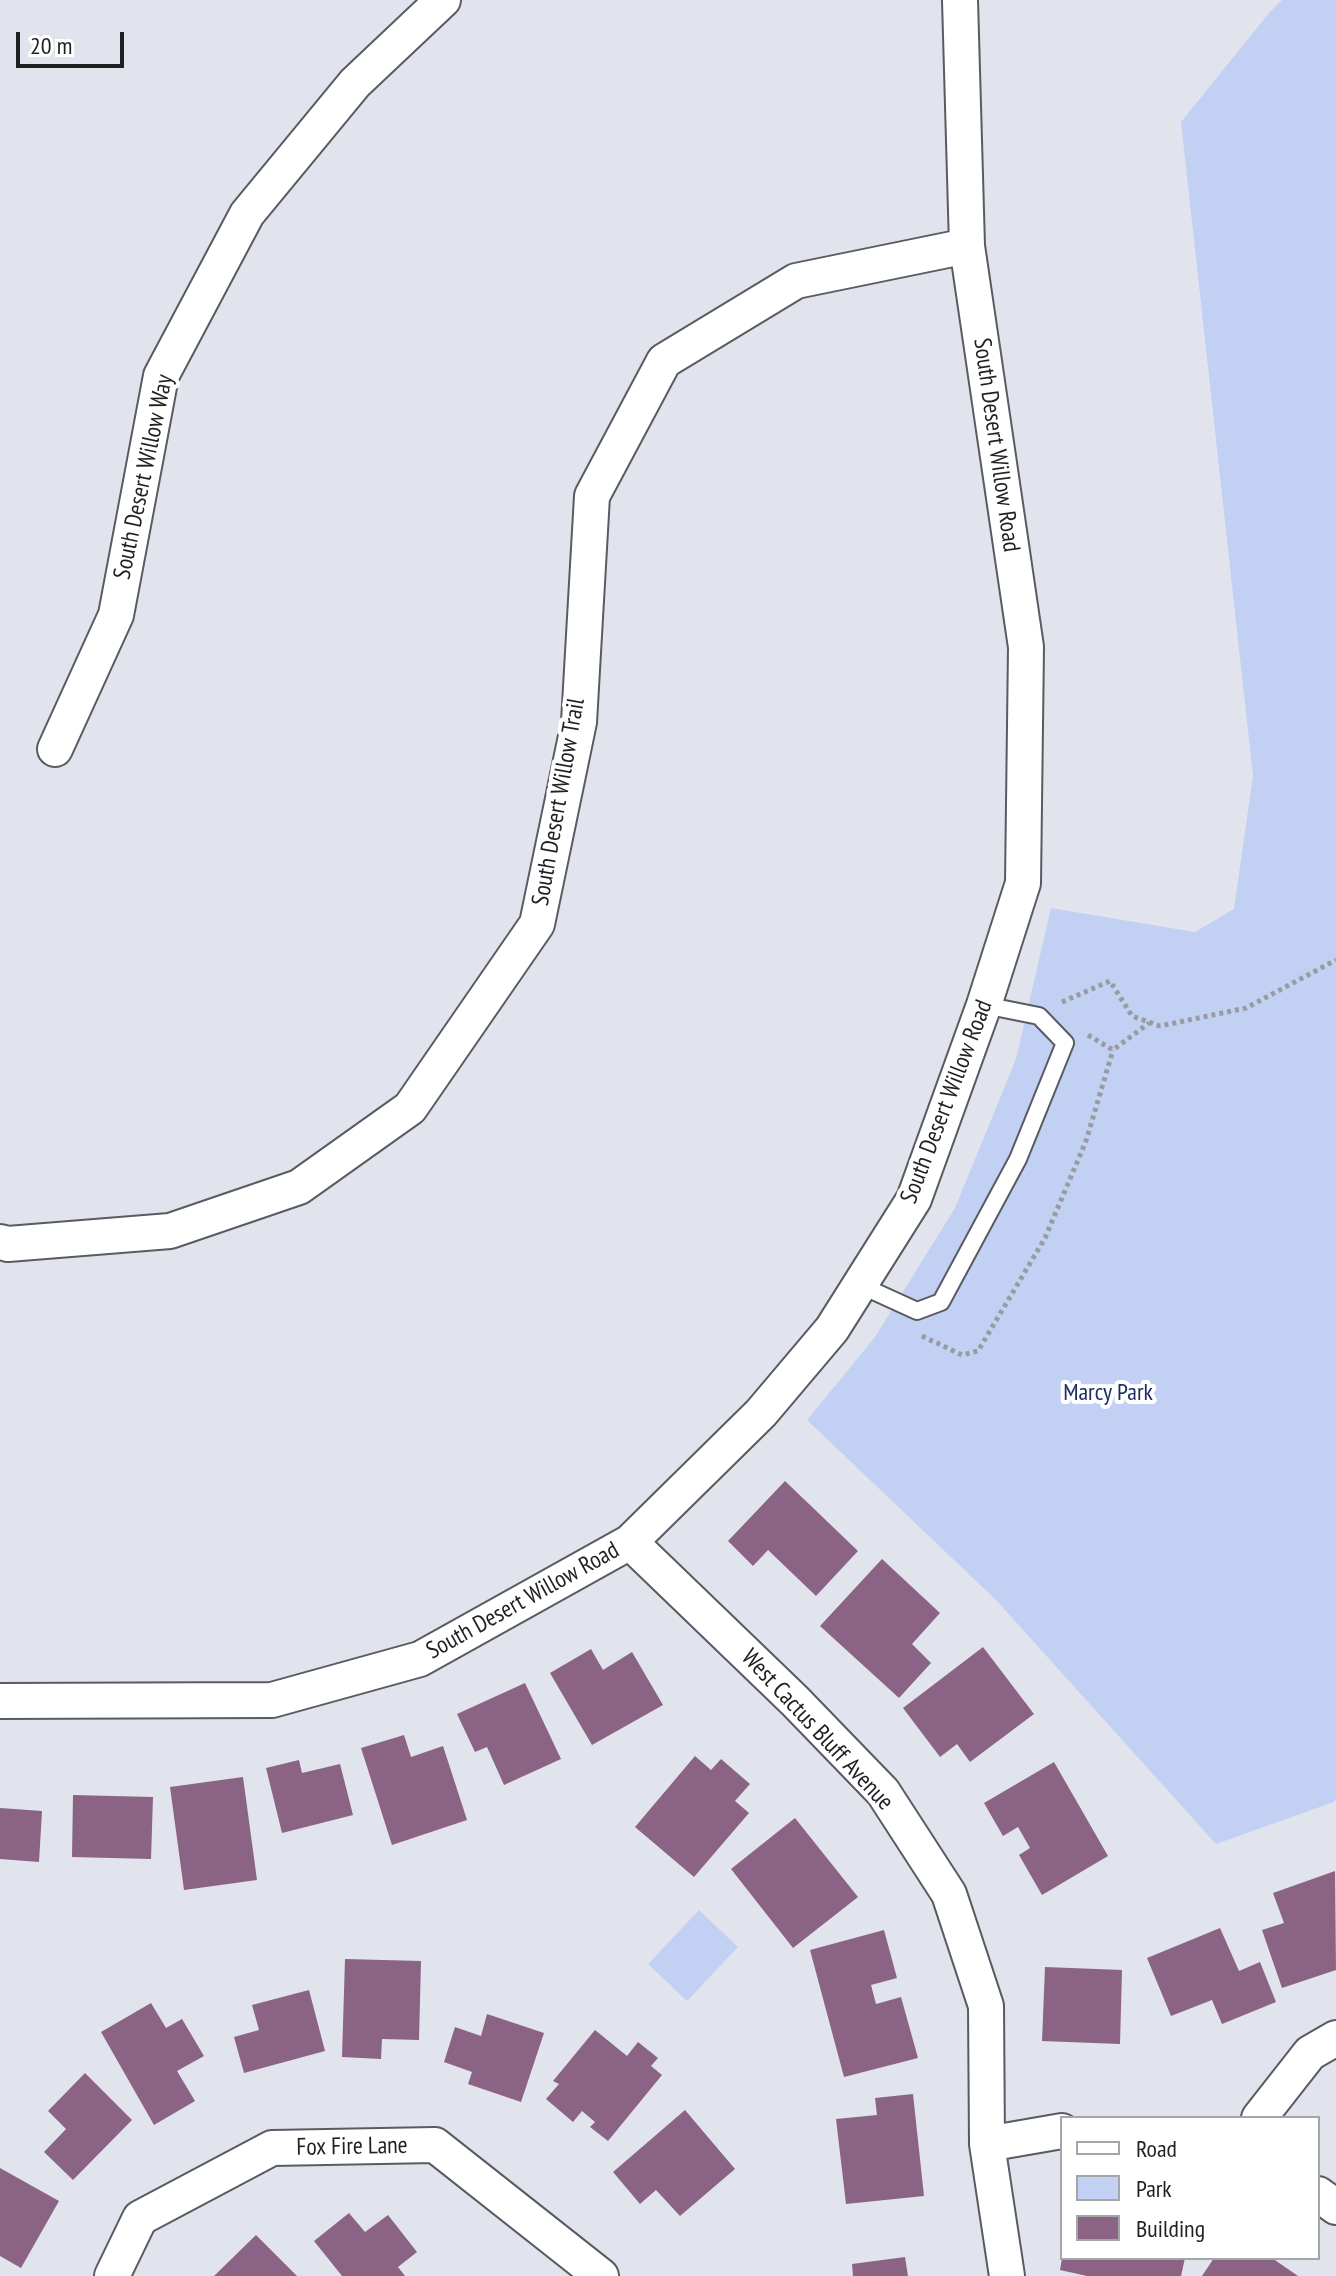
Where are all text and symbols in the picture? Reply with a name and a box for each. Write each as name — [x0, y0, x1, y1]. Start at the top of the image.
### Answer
scale bar — [20, 16, 128, 66]
text: 20 m — [30, 30, 72, 61]
street label: South Desert Willow Road — [967, 336, 1025, 554]
street label: South Desert Willow Way — [108, 372, 180, 582]
street label: South Desert Willow Trail — [527, 696, 591, 908]
street label: South Desert Willow Road — [895, 996, 999, 1208]
park label: Marcy Park — [1063, 1379, 1153, 1407]
street label: South Desert Willow Road — [422, 1536, 624, 1666]
street label: West Cactus Bluff Avenue — [735, 1644, 899, 1816]
legend — [1060, 2116, 1320, 2260]
street label: Fox Fire Lane — [296, 2132, 408, 2162]
text: Road — [1136, 2133, 1177, 2164]
text: Park — [1136, 2173, 1172, 2204]
text: Building — [1136, 2213, 1205, 2244]

